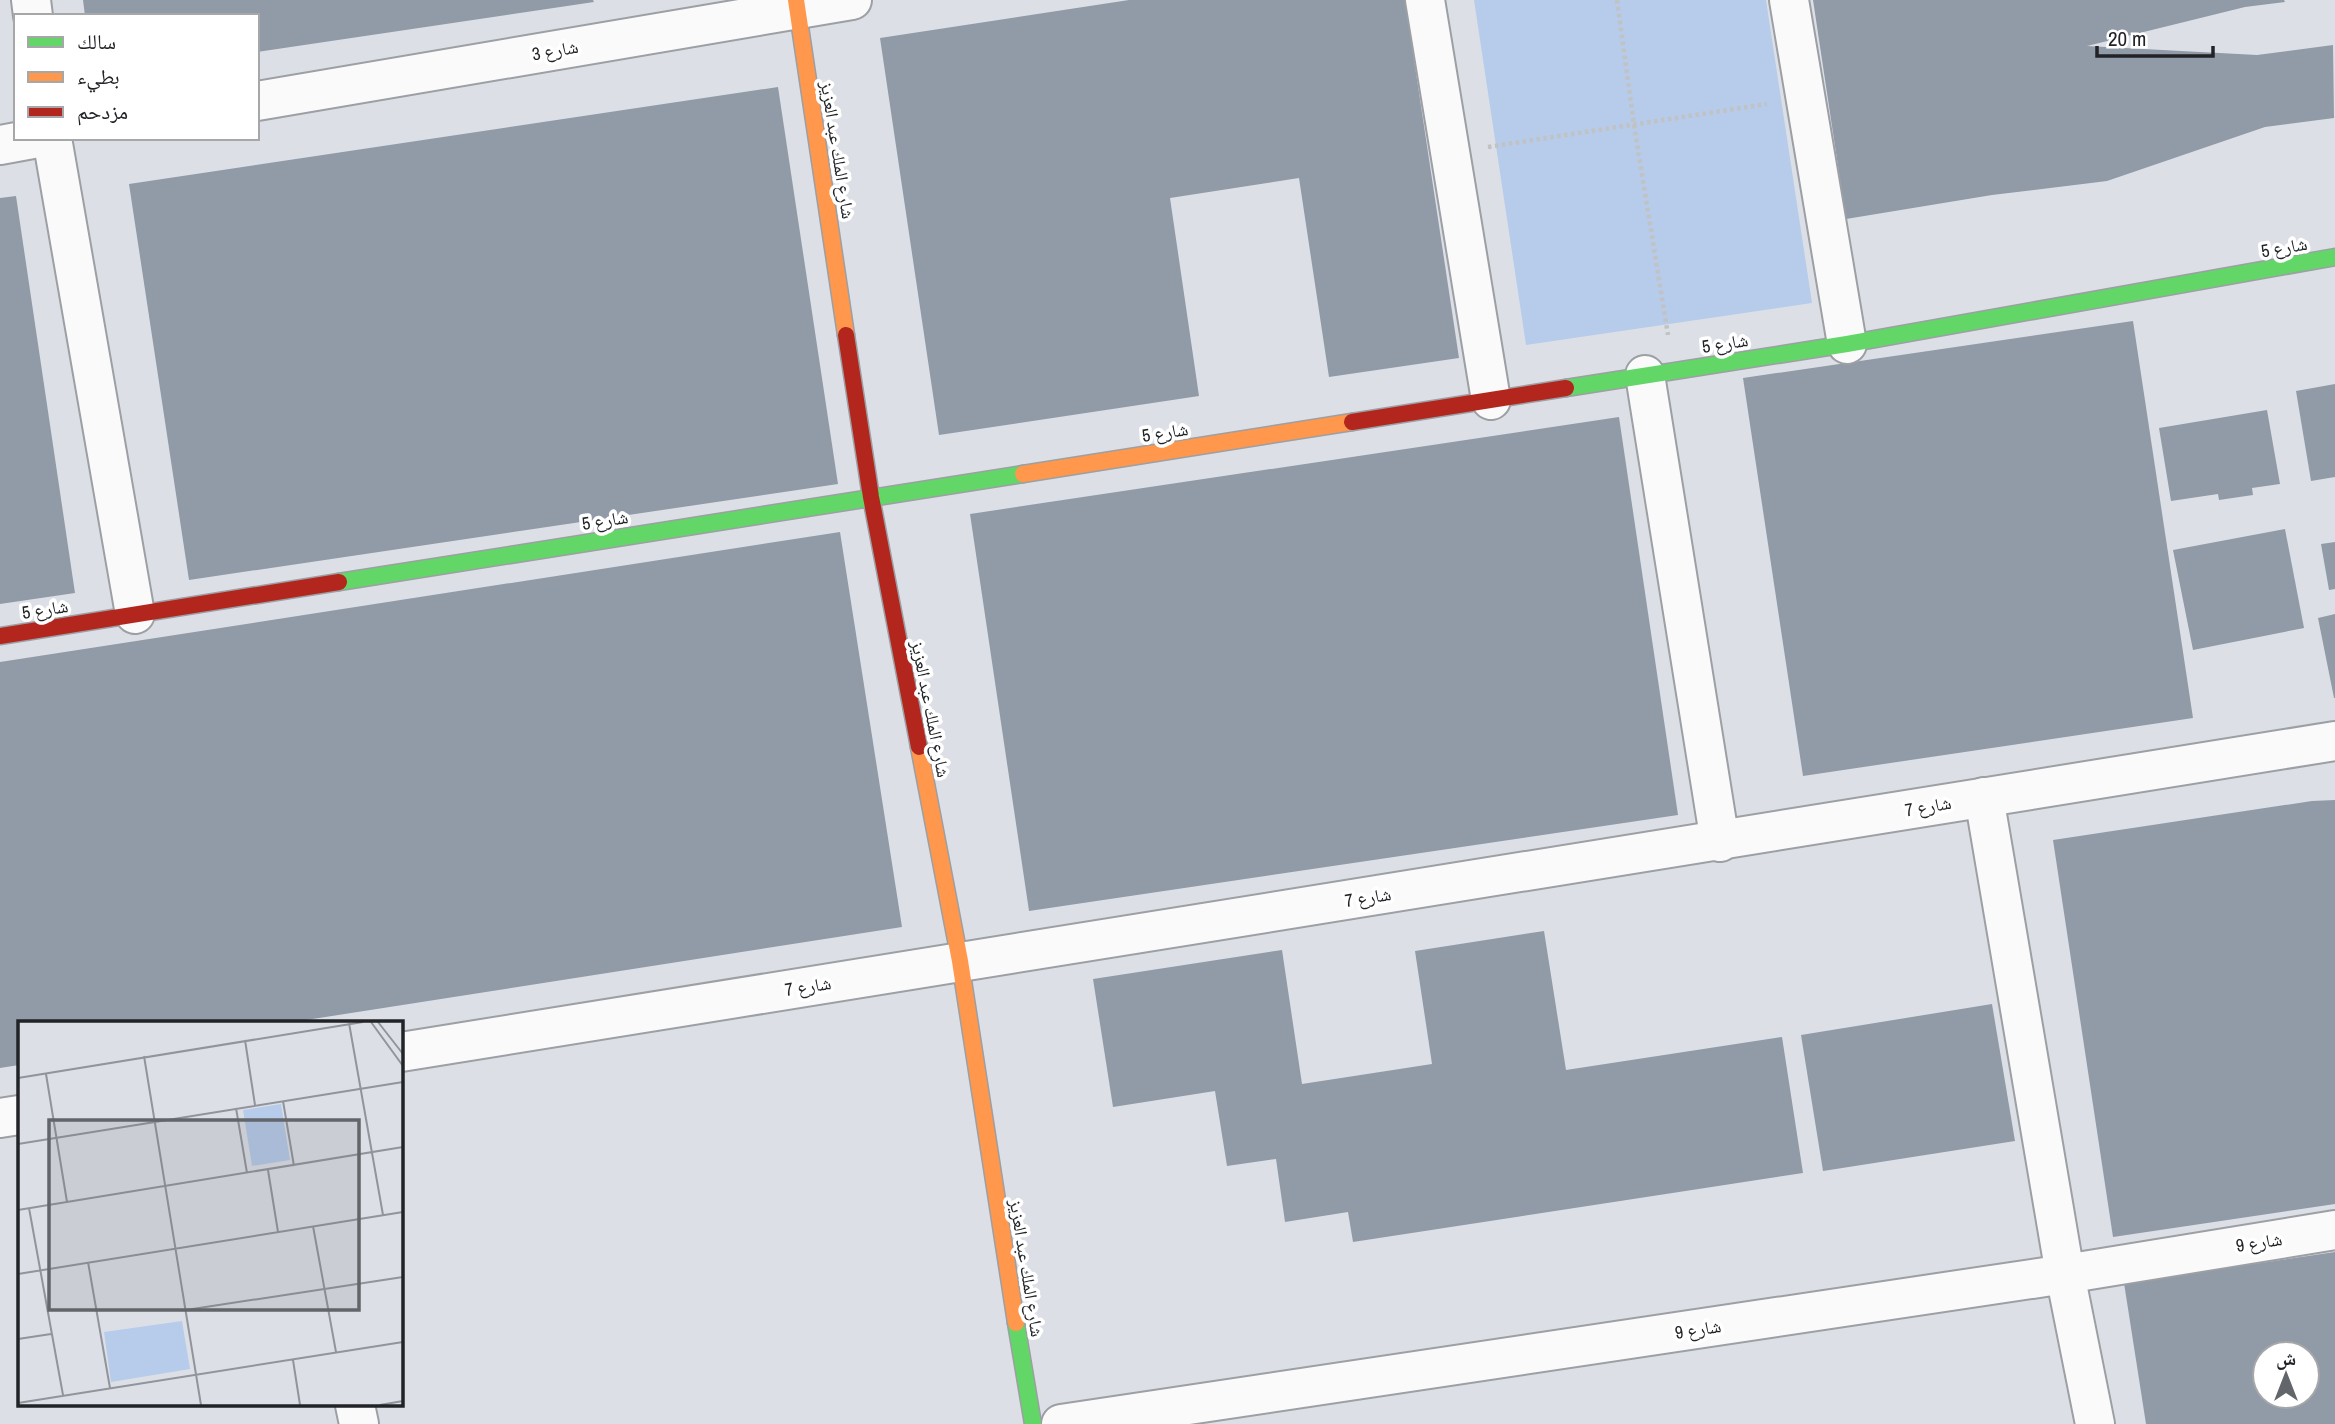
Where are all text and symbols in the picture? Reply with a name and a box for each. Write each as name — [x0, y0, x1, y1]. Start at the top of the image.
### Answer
legend — [14, 14, 259, 140]
scale bar — [2097, 14, 2212, 58]
text: 20 m — [2108, 24, 2146, 53]
text: سالك — [77, 27, 116, 56]
street label: شارع 3 — [530, 34, 580, 66]
text: بطيء — [77, 62, 120, 93]
street label: شارع الملك عبد العزيز — [815, 78, 861, 221]
text: مزدحم — [77, 97, 128, 126]
street label: شارع 5 — [2259, 231, 2309, 263]
street label: شارع 5 — [1700, 327, 1750, 359]
street label: شارع 5 — [1140, 416, 1190, 448]
street label: شارع 5 — [580, 504, 630, 536]
street label: شارع 5 — [20, 593, 70, 625]
street label: شارع الملك عبد العزيز — [905, 637, 957, 780]
street label: شارع 7 — [1903, 790, 1953, 822]
street label: شارع 7 — [1343, 881, 1393, 913]
street label: شارع 7 — [783, 970, 833, 1002]
inset map — [18, 1021, 402, 1406]
street label: شارع الملك عبد العزيز — [1004, 1196, 1050, 1339]
street label: شارع 9 — [2234, 1226, 2284, 1258]
street label: شارع 9 — [1673, 1313, 1723, 1345]
north arrow — [2251, 1340, 2321, 1410]
text: ش — [2276, 1345, 2296, 1371]

